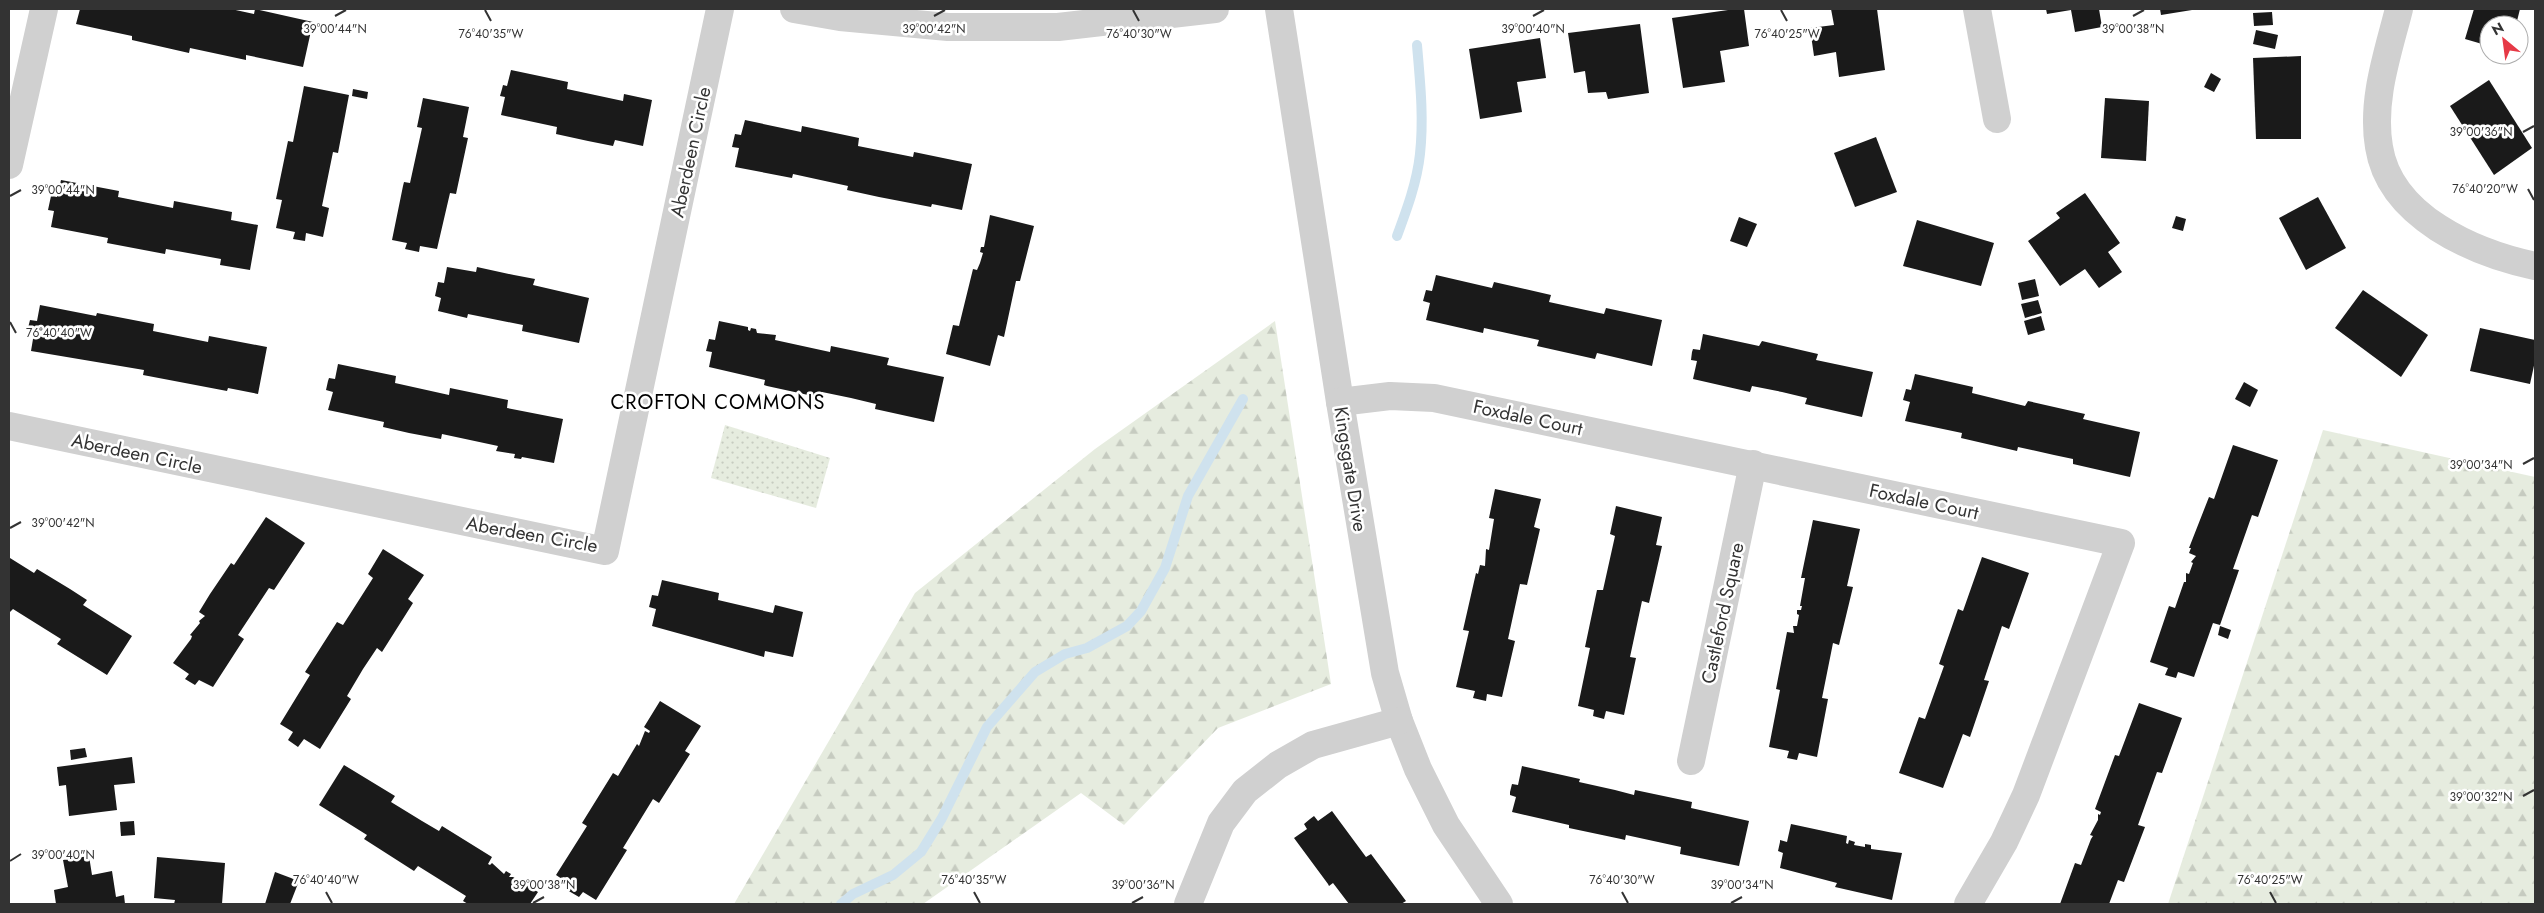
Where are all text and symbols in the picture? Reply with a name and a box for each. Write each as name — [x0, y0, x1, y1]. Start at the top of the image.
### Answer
north arrow — [2479, 15, 2529, 65]
text: N — [2488, 17, 2507, 40]
text: 39°00'44"N — [303, 20, 367, 38]
text: 39°00'42"N — [902, 20, 966, 38]
text: 39°00'40"N — [1501, 20, 1565, 38]
text: 39°00'38"N — [2102, 20, 2164, 38]
text: 76°40'35"W — [459, 25, 524, 43]
text: 76°40'30"W — [1106, 25, 1172, 43]
text: 76°40'25"W — [1754, 25, 1820, 43]
street label: Aberdeen Circle — [663, 84, 718, 220]
text: 39°00'36"N — [2450, 123, 2512, 141]
text: 76°40'20"W — [2452, 180, 2518, 198]
text: 39°00'44"N — [31, 181, 95, 199]
text: 76°40'40"W — [26, 324, 92, 342]
district label: CROFTON COMMONS — [611, 388, 825, 417]
street label: Foxdale Court — [1471, 393, 1586, 442]
street label: Kingsgate Drive — [1327, 405, 1374, 534]
street label: Aberdeen Circle — [69, 426, 205, 481]
text: 39°00'34"N — [2449, 456, 2513, 474]
street label: Foxdale Court — [1867, 477, 1982, 526]
street label: Aberdeen Circle — [464, 510, 600, 559]
text: 39°00'42"N — [31, 514, 95, 532]
street label: Castleford Square — [1694, 540, 1751, 686]
text: 39°00'32"N — [2450, 788, 2512, 806]
text: 39°00'40"N — [31, 846, 95, 864]
text: 76°40'40"W — [293, 871, 359, 889]
text: 76°40'35"W — [942, 871, 1007, 889]
text: 76°40'30"W — [1589, 871, 1655, 889]
text: 76°40'25"W — [2237, 871, 2303, 889]
text: 39°00'38"N — [513, 876, 575, 894]
text: 39°00'36"N — [1112, 876, 1174, 894]
text: 39°00'34"N — [1710, 876, 1774, 894]

